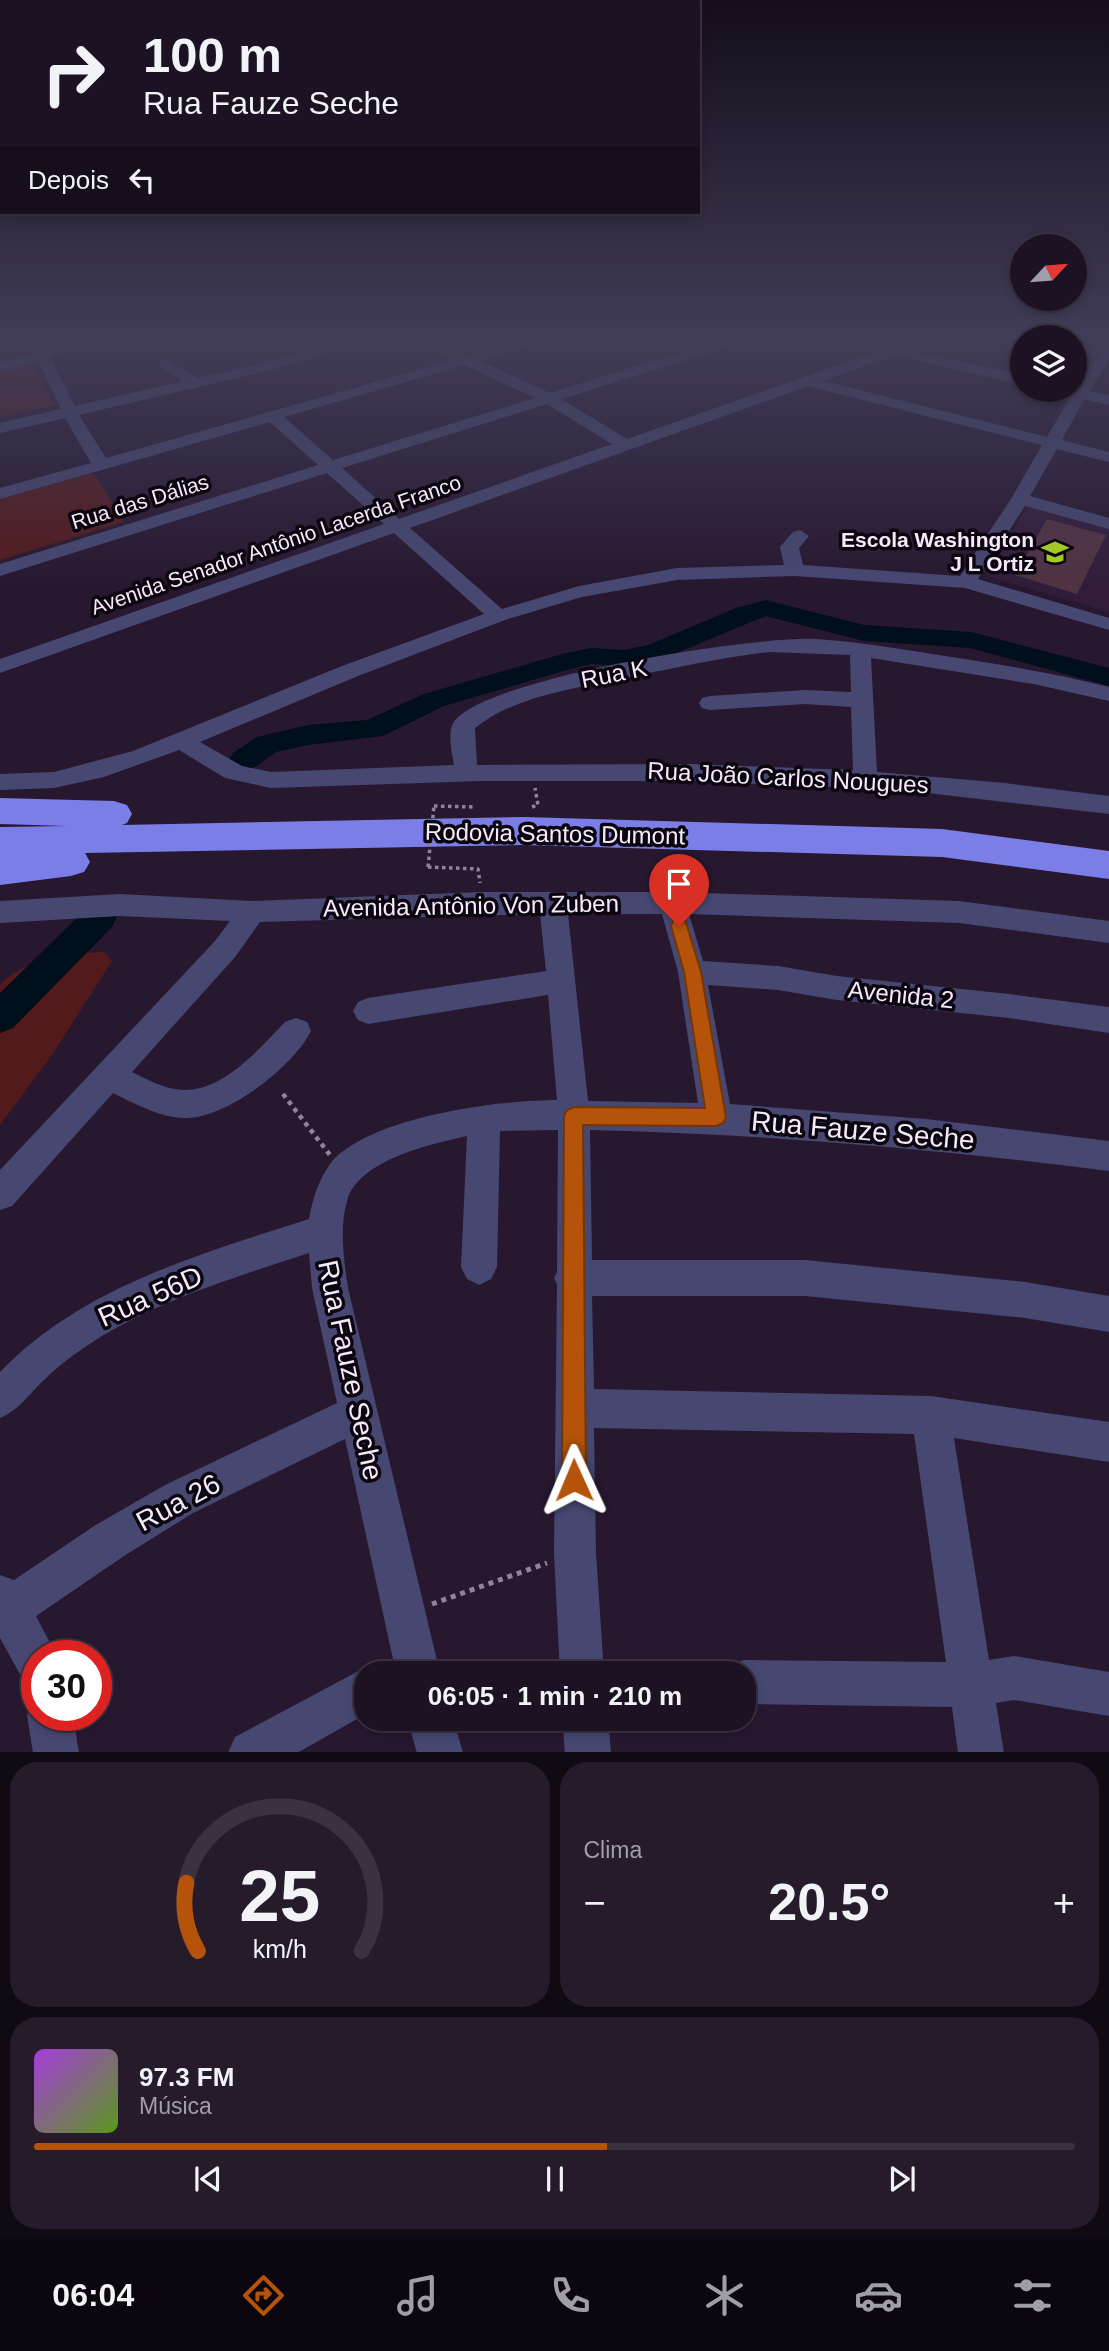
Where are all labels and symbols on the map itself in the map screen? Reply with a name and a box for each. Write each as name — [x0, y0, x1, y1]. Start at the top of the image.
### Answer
north arrow — [1010, 234, 1087, 312]
street label: Rua das Dálias — [68, 470, 211, 533]
street label: Avenida Senador Antônio Lacerda Franco — [88, 470, 464, 619]
place label: Escola Washington J L Ortiz — [841, 528, 1034, 575]
school or university icon: Escola Washington J L Ortiz — [1040, 537, 1070, 567]
street label: Rua K — [579, 654, 649, 693]
street label: Rua João Carlos Nougues — [647, 757, 929, 798]
street label: Rodovia Santos Dumont — [425, 818, 686, 849]
pin — [649, 854, 709, 926]
street label: Avenida Antônio Von Zuben — [323, 889, 619, 922]
street label: Avenida 2 — [847, 976, 955, 1013]
street label: Rua Fauze Seche — [750, 1105, 976, 1156]
street label: Rua Fauze Seche — [312, 1257, 389, 1483]
street label: Rua 56D — [93, 1260, 207, 1333]
position arrow — [537, 1443, 611, 1517]
street label: Rua 26 — [131, 1468, 225, 1537]
speed limit sign: 30 — [21, 1640, 112, 1731]

